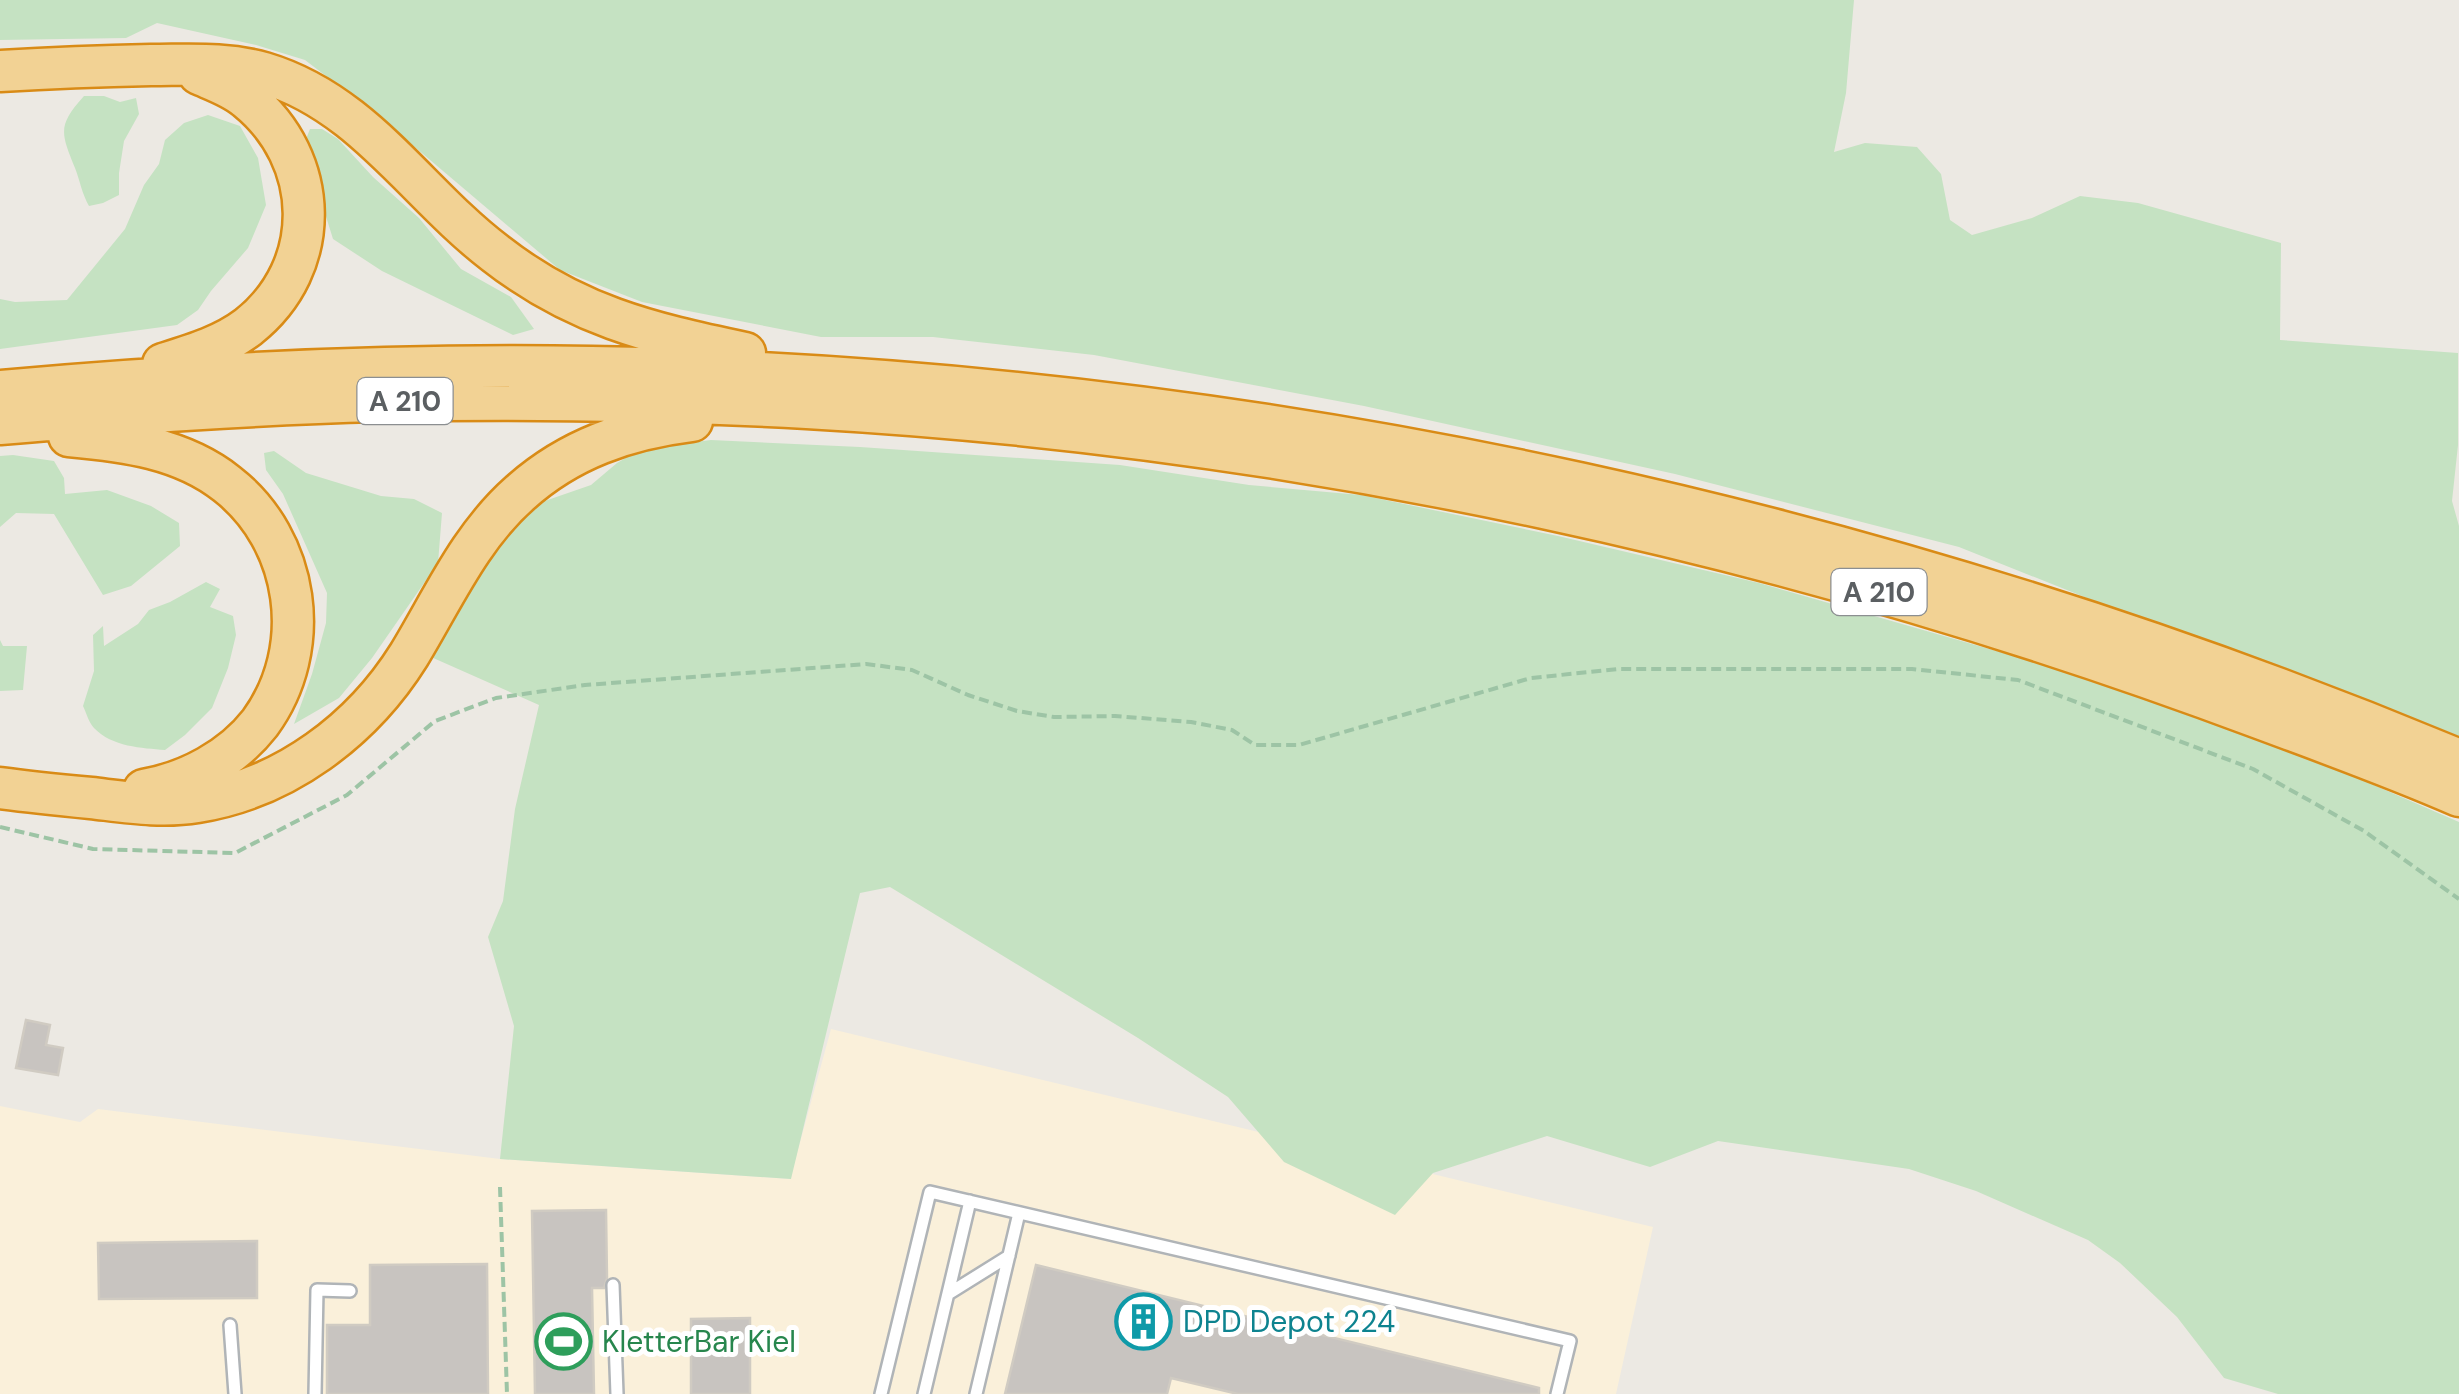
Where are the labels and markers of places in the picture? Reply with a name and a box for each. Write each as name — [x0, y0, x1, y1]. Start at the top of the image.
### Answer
building icon: DPD Depot 224 — [1114, 1291, 1174, 1351]
place label: DPD Depot 224 — [1183, 1302, 1395, 1341]
sports icon: KletterBar Kiel — [533, 1311, 593, 1371]
place label: KletterBar Kiel — [602, 1322, 796, 1361]

